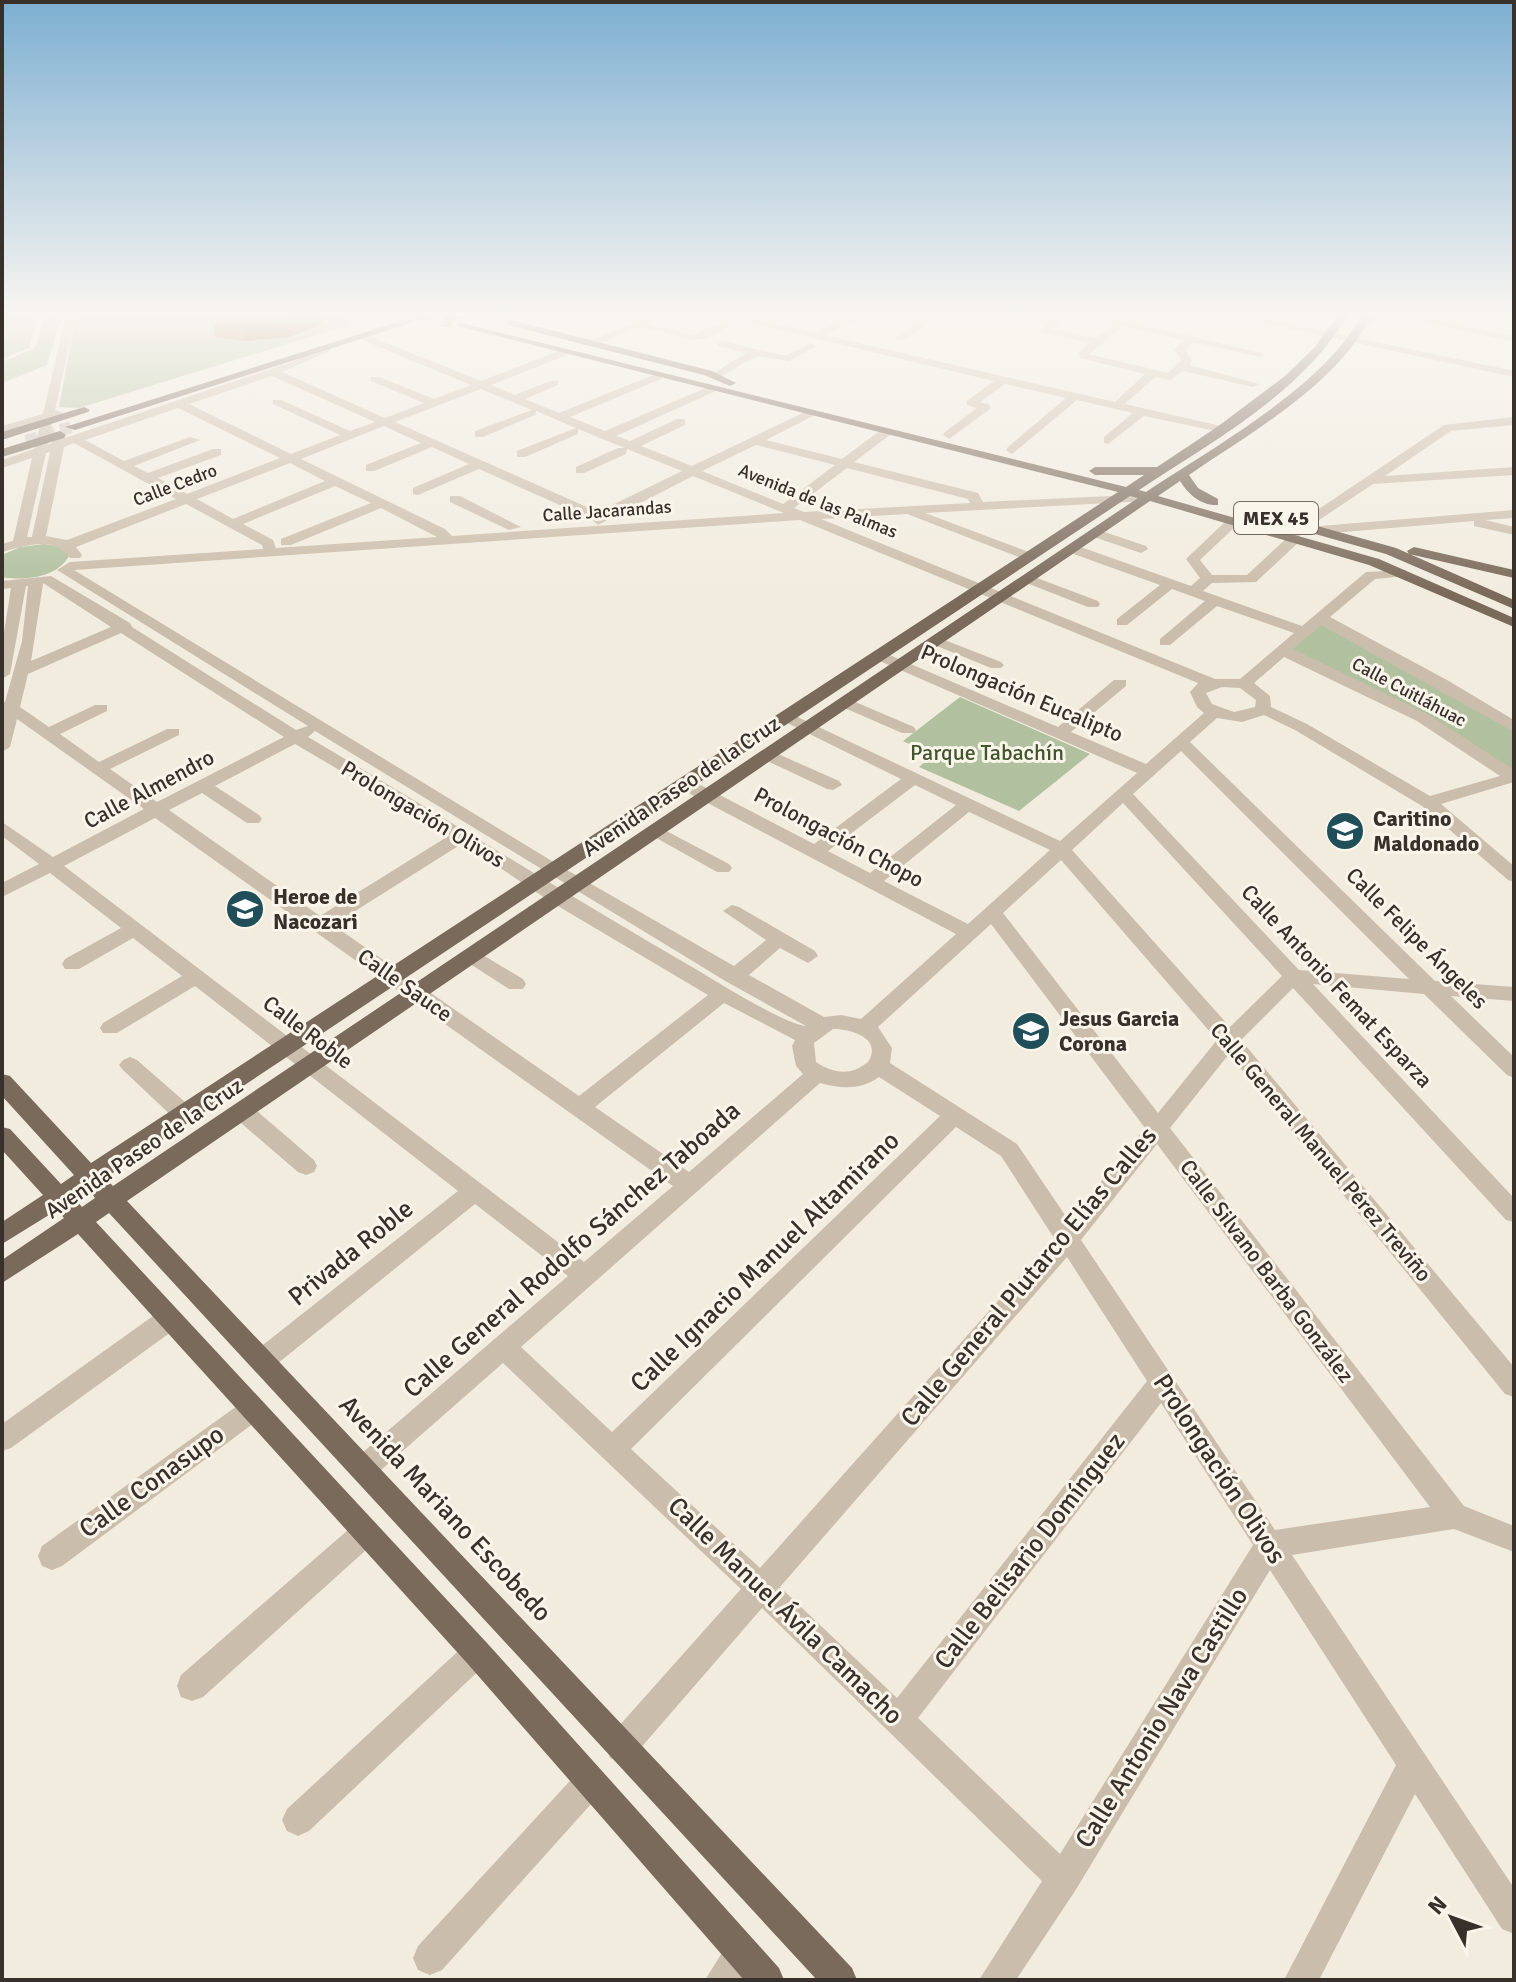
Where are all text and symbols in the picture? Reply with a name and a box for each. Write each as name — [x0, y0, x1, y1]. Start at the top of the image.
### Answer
street label: Calle Cedro — [130, 459, 220, 511]
street label: Avenida de las Palmas — [735, 459, 901, 543]
street label: Calle Jacarandas — [542, 496, 672, 526]
road number: MEX 45 — [1234, 502, 1318, 534]
street label: Prolongación Eucalipto — [917, 638, 1127, 748]
street label: Calle Cuitláhuac — [1348, 653, 1470, 731]
street label: Avenida Paseo de la Cruz — [577, 710, 785, 862]
park label: Parque Tabachín — [910, 739, 1064, 766]
street label: Calle Almendro — [79, 743, 219, 835]
street label: Prolongación Olivos — [336, 755, 510, 873]
street label: Prolongación Chopo — [750, 781, 928, 893]
place label: Caritino Maldonado — [1373, 805, 1479, 857]
school or university icon: Caritino Maldonado — [1324, 810, 1366, 852]
street label: Calle Felipe Ángeles — [1341, 862, 1493, 1014]
street label: Calle Antonio Femat Esparza — [1236, 879, 1438, 1093]
place label: Heroe de Nacozari — [273, 883, 358, 935]
school or university icon: Heroe de Nacozari — [224, 888, 266, 930]
street label: Calle Sauce — [353, 943, 457, 1027]
street label: Calle Roble — [258, 989, 358, 1075]
place label: Jesus Garcia Corona — [1059, 1005, 1179, 1057]
school or university icon: Jesus Garcia Corona — [1010, 1010, 1052, 1052]
street label: Calle General Manuel Pérez Treviño — [1205, 1017, 1437, 1287]
street label: Avenida Paseo de la Cruz — [40, 1072, 248, 1224]
street label: Calle General Rodolfo Sánchez Taboada — [397, 1095, 747, 1405]
street label: Calle General Plutarco Elías Calles — [894, 1121, 1164, 1433]
street label: Calle Ignacio Manuel Altamirano — [624, 1125, 906, 1399]
street label: Calle Silvano Barba González — [1174, 1154, 1360, 1388]
street label: Privada Roble — [282, 1193, 420, 1313]
street label: Prolongación Olivos — [1146, 1368, 1292, 1570]
street label: Avenida Mariano Escobedo — [332, 1389, 558, 1629]
street label: Calle Conasupo — [73, 1419, 231, 1545]
street label: Calle Belisario Domínguez — [928, 1426, 1132, 1676]
street label: Calle Manuel Ávila Camacho — [661, 1490, 909, 1732]
street label: Calle Antonio Nava Castillo — [1069, 1582, 1255, 1854]
north arrow — [1412, 1878, 1492, 1958]
text: N — [1422, 1891, 1452, 1920]

